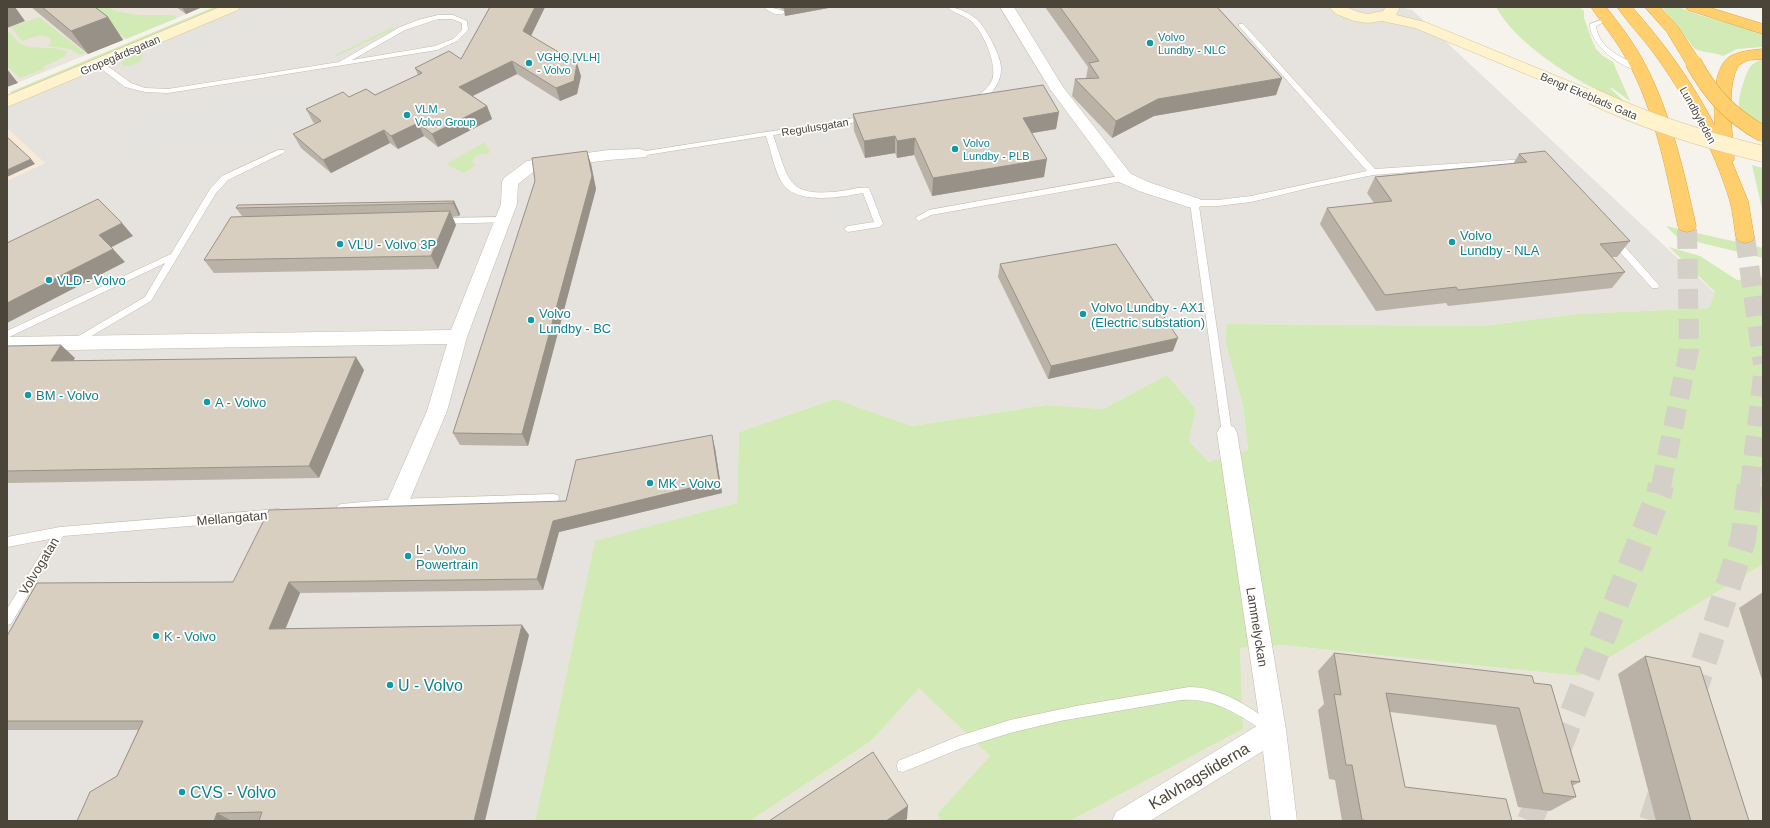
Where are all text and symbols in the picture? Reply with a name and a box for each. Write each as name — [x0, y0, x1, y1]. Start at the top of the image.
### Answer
place label: Volvo Lundby - NLC — [1158, 31, 1226, 56]
street label: Gropegårdsgatan — [78, 33, 162, 77]
marker: Volvo Lundby - NLC — [1145, 38, 1155, 48]
place label: VGHQ [VLH] - Volvo — [537, 51, 600, 76]
marker: VGHQ [VLH] - Volvo — [524, 58, 534, 68]
street label: Bengt Ekeblads Gata — [1539, 70, 1640, 122]
street label: Lundbyleden — [1677, 85, 1719, 145]
place label: VLM - Volvo Group — [415, 103, 476, 128]
marker: VLM - Volvo Group — [402, 110, 412, 120]
street label: Regulusgatan — [781, 116, 849, 138]
place label: Volvo Lundby - PLB — [963, 137, 1030, 162]
marker: Volvo Lundby - PLB — [950, 144, 960, 154]
place label: Volvo Lundby - NLA — [1460, 228, 1540, 258]
place label: VLU - Volvo 3P — [348, 237, 436, 252]
marker: Volvo Lundby - NLA — [1447, 237, 1457, 247]
marker: VLU - Volvo 3P — [335, 239, 345, 249]
place label: VLD - Volvo — [57, 273, 126, 288]
marker: VLD - Volvo — [44, 275, 54, 285]
place label: Volvo Lundby - AX1 (Electric substation) — [1091, 300, 1205, 330]
place label: Volvo Lundby - BC — [539, 306, 611, 336]
marker: Volvo Lundby - AX1 (Electric substation) — [1078, 309, 1088, 319]
marker: Volvo Lundby - BC — [526, 315, 536, 325]
place label: BM - Volvo — [36, 388, 99, 403]
marker: BM - Volvo — [23, 390, 33, 400]
place label: A - Volvo — [215, 395, 266, 410]
marker: A - Volvo — [202, 397, 212, 407]
place label: MK - Volvo — [658, 476, 721, 491]
marker: MK - Volvo — [645, 478, 655, 488]
street label: Mellangatan — [196, 507, 268, 529]
street label: Volvogatan — [16, 535, 62, 597]
place label: L - Volvo Powertrain — [416, 542, 478, 572]
marker: L - Volvo Powertrain — [403, 551, 413, 561]
street label: Lammelyckan — [1243, 586, 1271, 668]
place label: K - Volvo — [164, 629, 216, 644]
marker: K - Volvo — [151, 631, 161, 641]
place label: U - Volvo — [398, 677, 463, 694]
marker: U - Volvo — [385, 680, 395, 690]
street label: Kalvhagsliderna — [1146, 739, 1252, 813]
place label: CVS - Volvo — [190, 784, 276, 801]
marker: CVS - Volvo — [177, 787, 187, 797]

